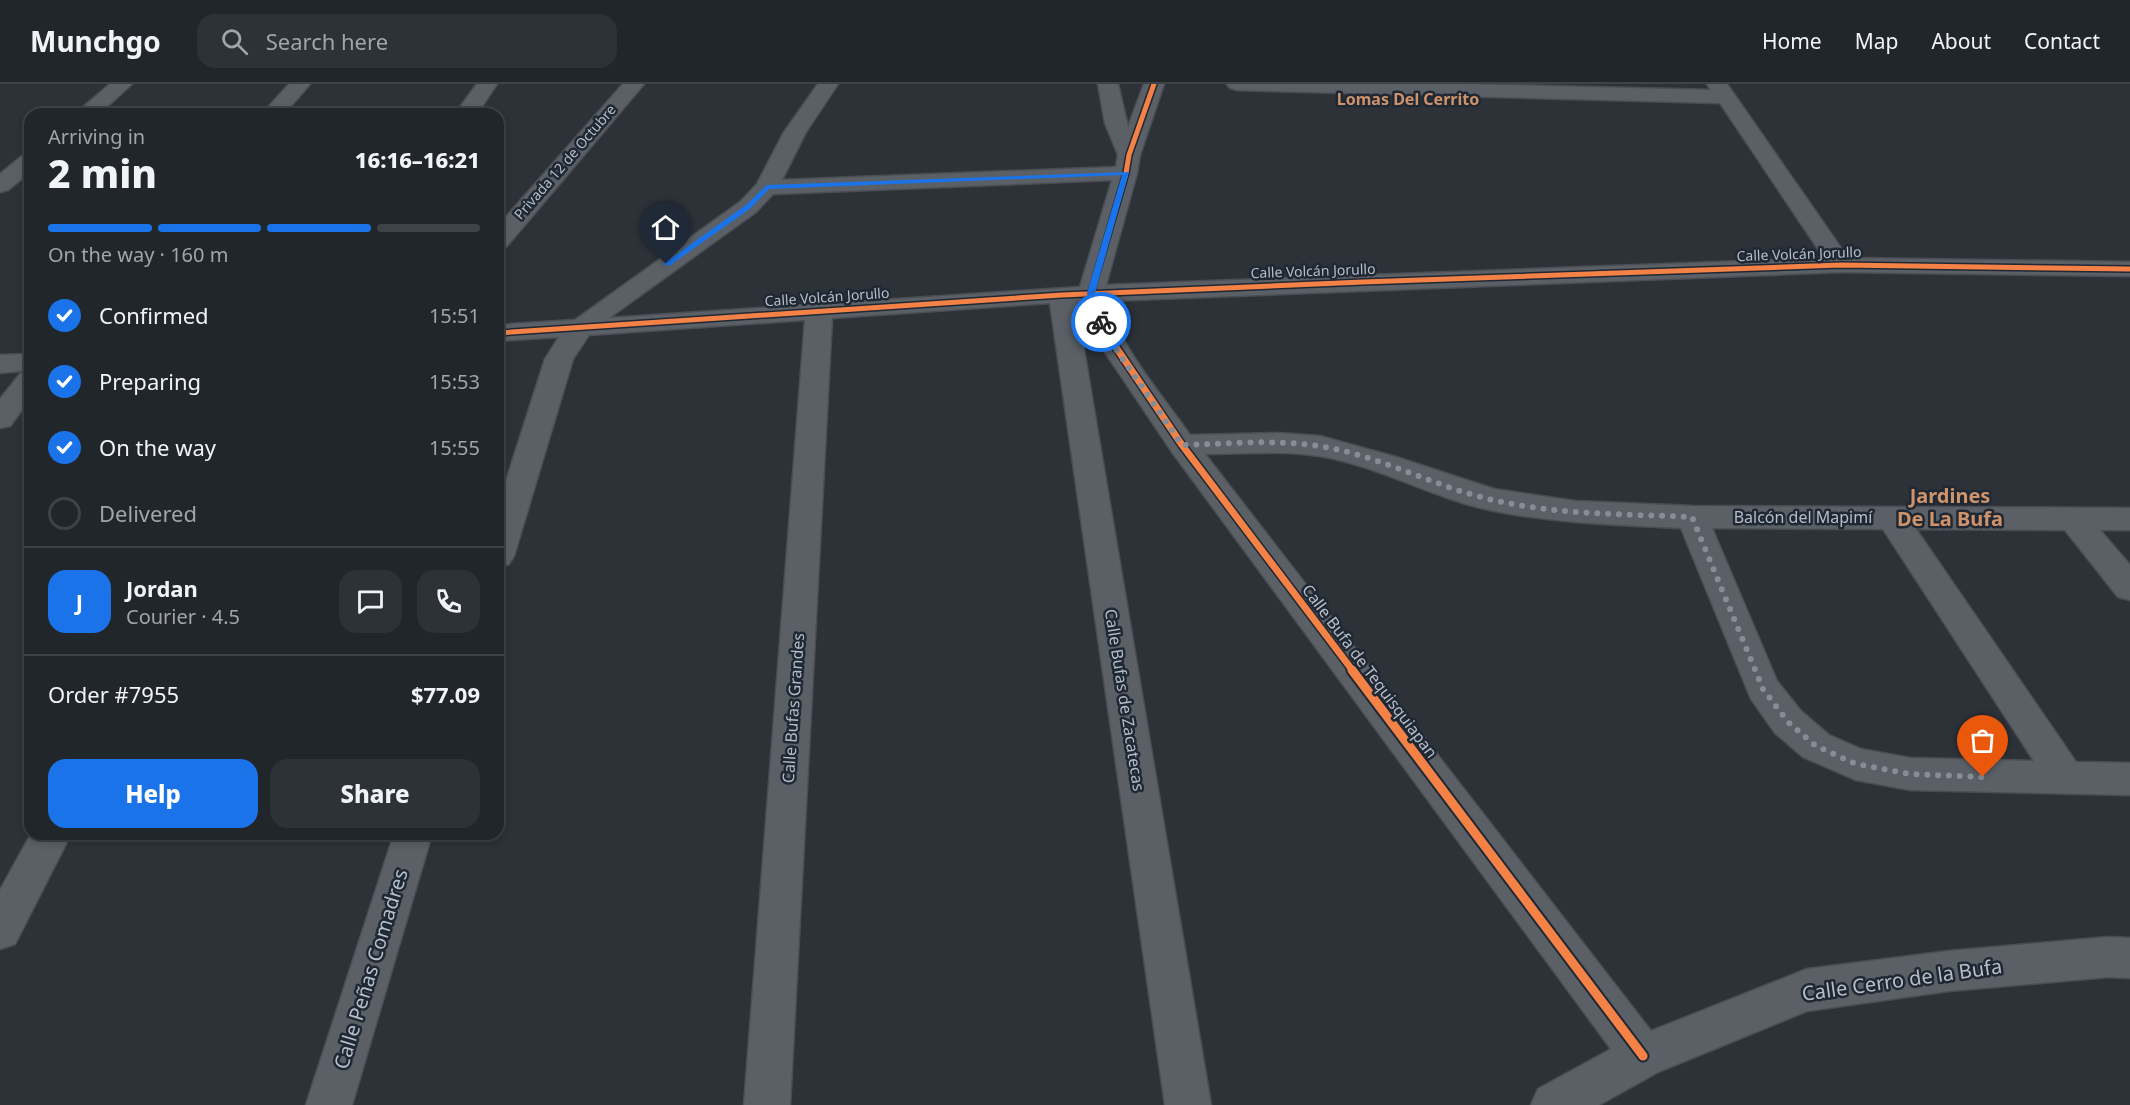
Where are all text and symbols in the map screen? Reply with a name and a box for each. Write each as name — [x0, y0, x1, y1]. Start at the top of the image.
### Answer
search box — [197, 14, 617, 68]
text: Munchgo — [30, 22, 161, 60]
icon: search — [218, 25, 251, 58]
text: Search here — [266, 26, 388, 56]
text: Home — [1762, 27, 1822, 55]
text: Map — [1855, 27, 1898, 55]
text: About — [1931, 27, 1991, 55]
text: Contact — [2024, 27, 2100, 55]
district label: Lomas Del Cerrito — [1337, 88, 1479, 110]
street label: Privada 12 de Octubre — [510, 100, 620, 223]
text: Arriving in — [48, 123, 145, 150]
text: 16:16–16:21 — [355, 144, 480, 174]
text: 2 min — [48, 146, 157, 199]
pin — [640, 202, 691, 264]
icon: home — [649, 211, 682, 244]
text: On the way · 160 m — [48, 241, 228, 268]
street label: Calle Volcán Jorullo — [1736, 242, 1862, 265]
street label: Calle Volcán Jorullo — [1250, 259, 1376, 282]
street label: Calle Volcán Jorullo — [764, 283, 890, 310]
courier — [1071, 292, 1131, 352]
icon: check — [48, 299, 81, 332]
text: Confirmed — [99, 300, 209, 330]
text: 15:51 — [429, 302, 480, 329]
icon: bike — [1085, 306, 1118, 339]
icon: check — [48, 365, 81, 398]
text: Preparing — [99, 366, 201, 396]
text: 15:53 — [429, 368, 480, 395]
icon: check — [48, 431, 81, 464]
text: On the way — [99, 432, 216, 462]
text: 15:55 — [429, 434, 480, 461]
district label: Jardines De La Bufa — [1897, 482, 2003, 532]
text: Delivered — [99, 498, 197, 528]
street label: Balcón del Mapimí — [1734, 506, 1873, 528]
button: chat — [339, 570, 402, 633]
button: phone — [417, 570, 480, 633]
text: Jordan — [126, 573, 198, 603]
street label: Calle Bufa de Tequisquiapan — [1297, 580, 1443, 762]
text: J — [76, 586, 83, 616]
text: Courier · 4.5 — [126, 603, 240, 630]
street label: Calle Bufas de Zacatecas — [1100, 607, 1150, 793]
street label: Calle Bufas Grandes — [777, 632, 809, 784]
text: Order #7955 — [48, 679, 179, 709]
text: $77.09 — [411, 679, 480, 709]
pin — [1957, 715, 2008, 777]
icon: bag — [1966, 724, 1999, 757]
button: Help — [48, 759, 258, 828]
button: Share — [270, 759, 480, 828]
street label: Calle Peñas Comadres — [327, 865, 414, 1072]
street label: Calle Cerro de la Bufa — [1800, 952, 2004, 1007]

